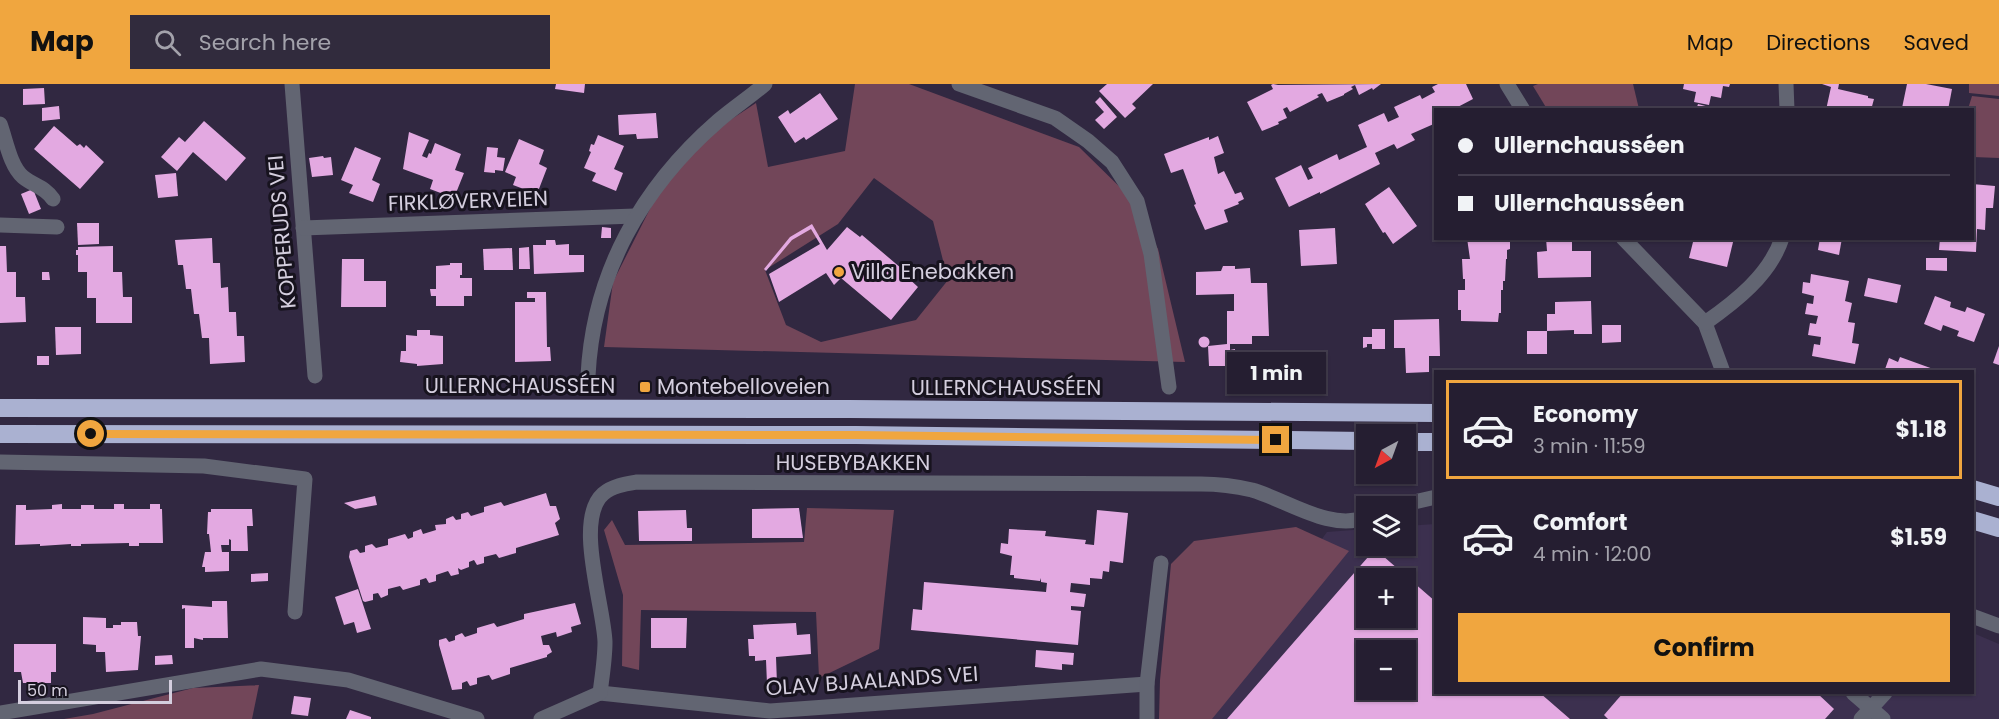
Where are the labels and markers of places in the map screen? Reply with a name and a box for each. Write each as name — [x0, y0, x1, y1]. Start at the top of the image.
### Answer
place label: Villa Enebakken — [851, 257, 1014, 286]
marker: Villa Enebakken — [832, 265, 846, 279]
place label: Montebelloveien — [657, 372, 830, 401]
marker: Montebelloveien — [638, 380, 652, 394]

